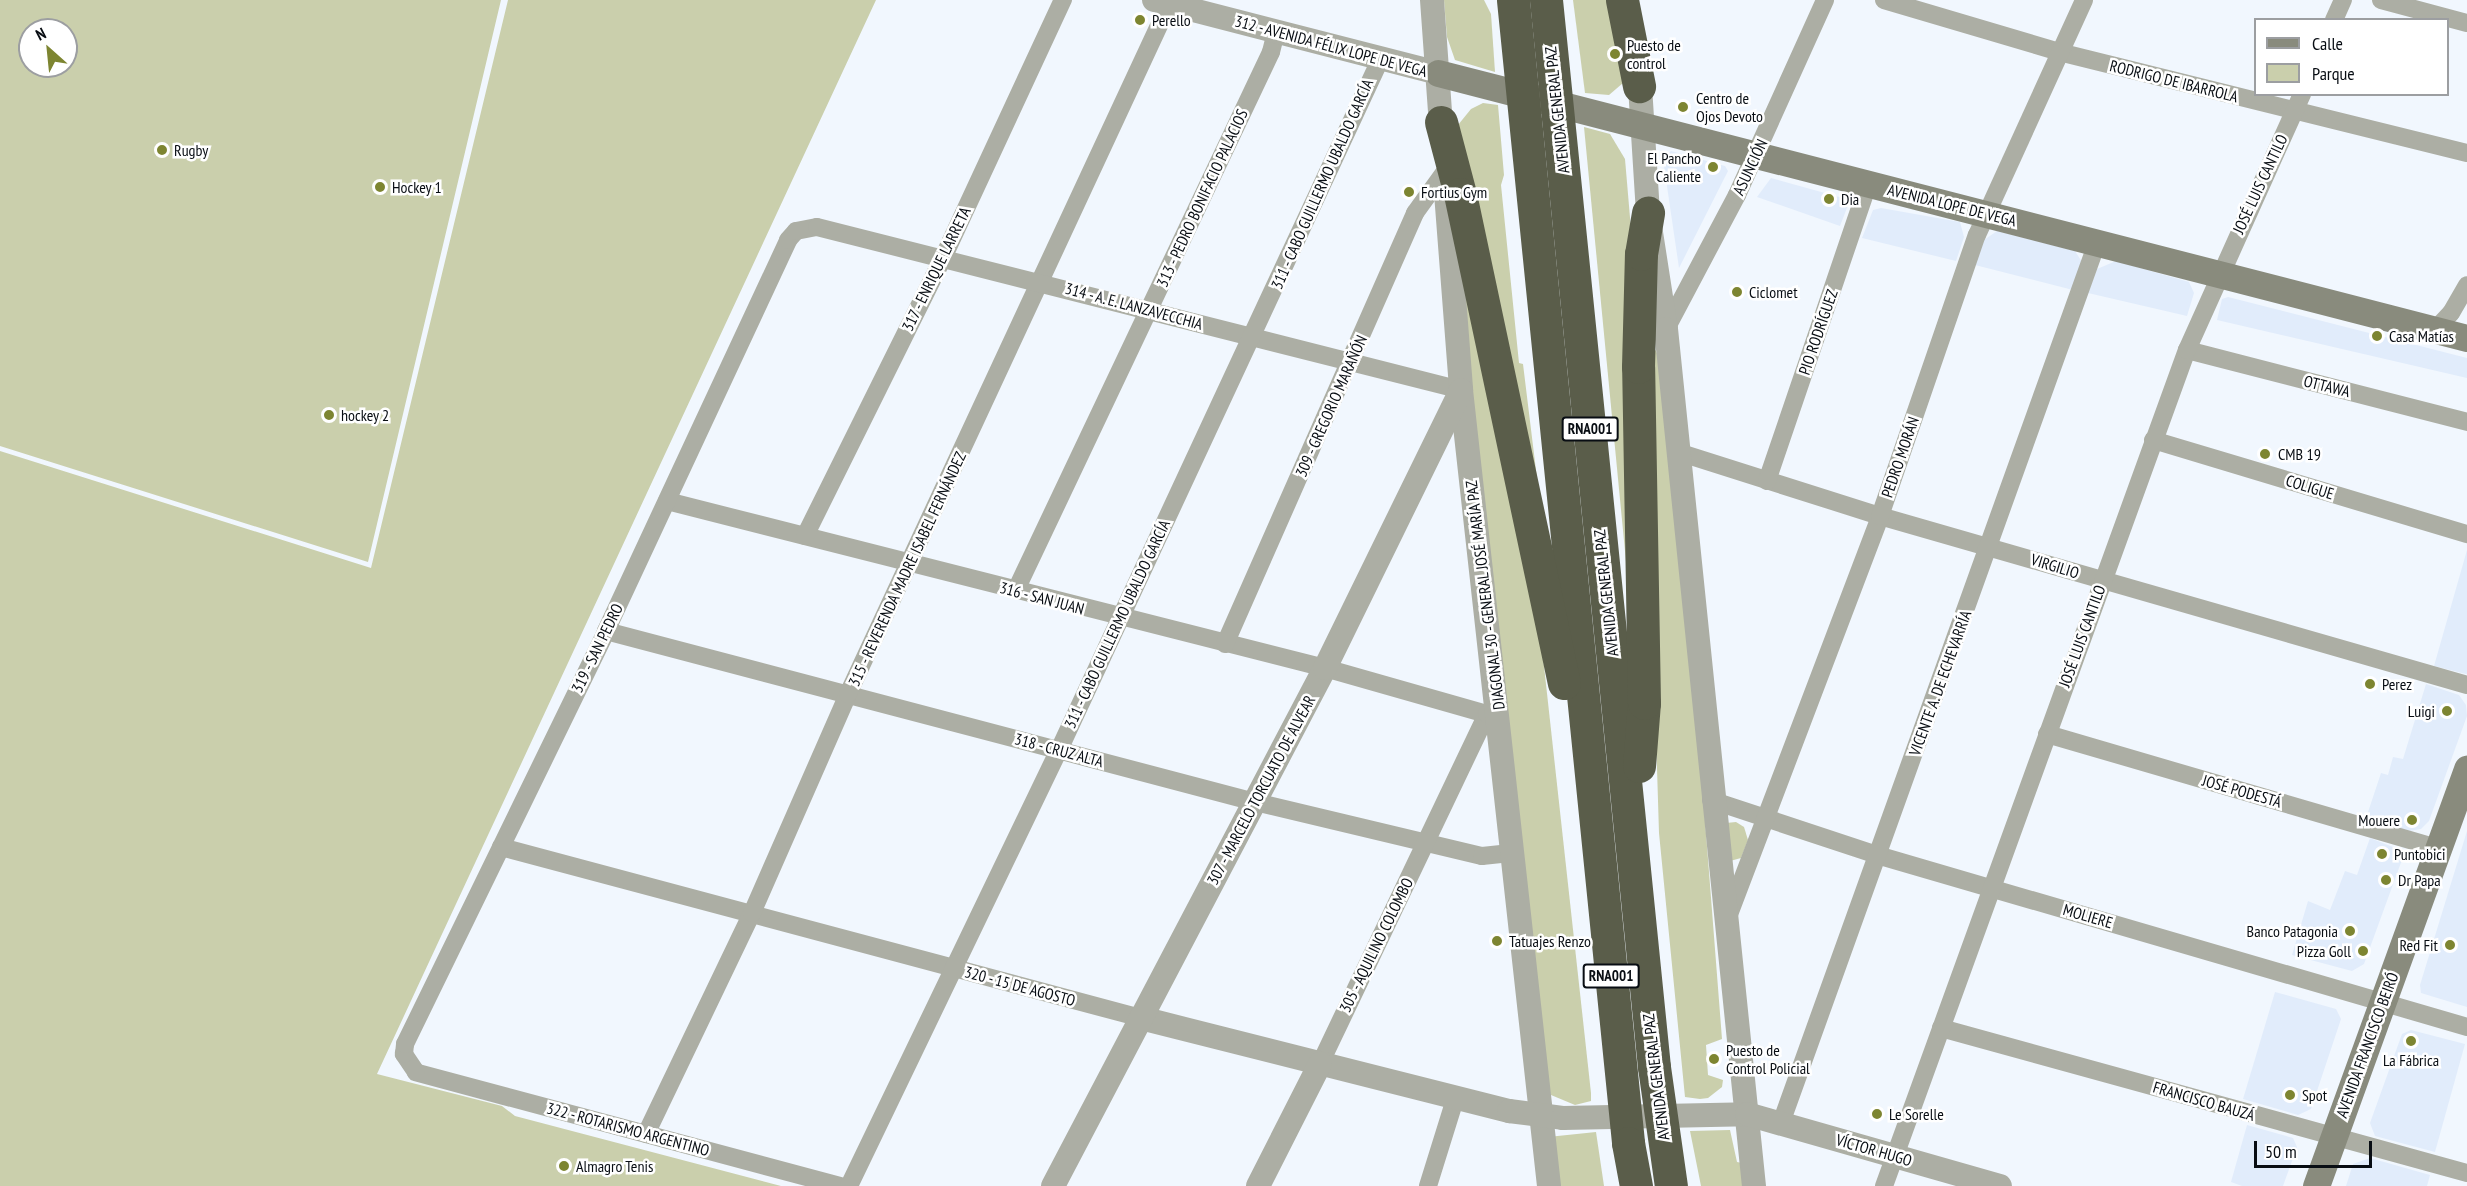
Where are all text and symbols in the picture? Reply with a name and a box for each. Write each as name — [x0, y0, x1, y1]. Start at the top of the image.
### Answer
place label: Perello — [1152, 10, 1191, 30]
street label: 312 - AVENIDA FÉLIX LOPE DE VEGA — [1231, 11, 1431, 81]
marker: Perello — [1133, 13, 1147, 27]
north arrow — [18, 18, 78, 78]
legend — [2254, 18, 2449, 96]
text: N — [32, 23, 49, 45]
text: Calle — [2312, 32, 2343, 55]
place label: Puesto de control — [1627, 35, 1681, 73]
street label: AVENIDA GENERAL PAZ — [1541, 45, 1573, 175]
marker: Puesto de control — [1608, 47, 1622, 61]
street label: RODRIGO DE IBARROLA — [2108, 56, 2240, 106]
text: Parque — [2312, 62, 2355, 85]
street label: 311 - CABO GUILLERMO UBALDO GARCÍA — [1267, 75, 1377, 293]
place label: Centro de Ojos Devoto — [1696, 88, 1763, 126]
marker: Centro de Ojos Devoto — [1674, 98, 1692, 116]
street label: 313 - PEDRO BONIFACIO PALACIOS — [1152, 105, 1252, 291]
street label: JOSÉ LUIS CANTILO — [2229, 131, 2291, 237]
street label: ASUNCIÓN — [1729, 136, 1771, 198]
place label: Rugby — [174, 140, 208, 160]
marker: Rugby — [155, 143, 169, 157]
place label: El Pancho Caliente — [1647, 148, 1701, 186]
marker: El Pancho Caliente — [1706, 160, 1720, 174]
place label: Hockey 1 — [392, 177, 442, 197]
marker: Hockey 1 — [373, 180, 387, 194]
street label: AVENIDA LOPE DE VEGA — [1885, 180, 2019, 230]
place label: Fortius Gym — [1421, 182, 1487, 202]
marker: Fortius Gym — [1402, 185, 1416, 199]
place label: Dia — [1841, 189, 1859, 209]
marker: Dia — [1822, 192, 1836, 206]
street label: 317 - ENRIQUE LARRETA — [897, 203, 975, 335]
street label: 314 - A. E. LANZAVECCHIA — [1061, 278, 1207, 334]
place label: Ciclomet — [1749, 282, 1798, 302]
marker: Ciclomet — [1730, 285, 1744, 299]
street label: PIO RODRÍGUEZ — [1794, 287, 1842, 377]
place label: Casa Matías — [2389, 326, 2454, 346]
marker: Casa Matías — [2370, 329, 2384, 343]
street label: 309 - GREGORIO MARAÑÓN — [1291, 332, 1371, 480]
street label: OTTAWA — [2302, 371, 2352, 401]
place label: hockey 2 — [341, 405, 390, 425]
marker: hockey 2 — [322, 408, 336, 422]
street label: PEDRO MORÁN — [1877, 414, 1923, 500]
road number: RNA001 — [1562, 417, 1618, 441]
place label: CMB 19 — [2278, 444, 2321, 464]
marker: CMB 19 — [2256, 445, 2274, 463]
street label: 315 - REVERENDA MADRE ISABEL FERNÁNDEZ — [844, 448, 970, 690]
street label: COLIGUE — [2284, 471, 2336, 503]
street label: DIAGONAL 30 - GENERAL JOSÉ MARÍA PAZ — [1461, 478, 1509, 712]
street label: 311 - CABO GUILLERMO UBALDO GARCÍA — [1060, 516, 1174, 732]
street label: AVENIDA GENERAL PAZ — [1590, 528, 1622, 658]
street label: VIRGILIO — [2029, 550, 2081, 582]
street label: 316 - SAN JUAN — [997, 577, 1087, 619]
street label: JOSÉ LUIS CANTILO — [2055, 582, 2109, 690]
street label: 319 - SAN PEDRO — [567, 600, 627, 696]
street label: VICENTE A. DE ECHEVARRÍA — [1905, 607, 1975, 759]
place label: Perez — [2382, 674, 2412, 694]
marker: Perez — [2363, 677, 2377, 691]
street label: 307 - MARCELO TORCUATO DE ALVEAR — [1202, 691, 1320, 889]
place label: Luigi — [2408, 701, 2435, 721]
marker: Luigi — [2440, 704, 2454, 718]
street label: 318 - CRUZ ALTA — [1011, 729, 1107, 771]
street label: JOSÉ PODESTÁ — [2200, 771, 2284, 811]
place label: Mouere — [2358, 810, 2400, 830]
marker: Mouere — [2405, 813, 2419, 827]
place label: Puntobici — [2394, 844, 2446, 864]
marker: Puntobici — [2375, 847, 2389, 861]
place label: Dr Papa — [2398, 870, 2441, 890]
marker: Dr Papa — [2379, 873, 2393, 887]
street label: 305 - AQUILINO COLOMBO — [1335, 874, 1417, 1016]
street label: MOLIERE — [2061, 900, 2115, 932]
place label: Banco Patagonia — [2247, 921, 2338, 941]
marker: Banco Patagonia — [2343, 924, 2357, 938]
place label: Tatuajes Renzo — [1509, 931, 1591, 951]
marker: Tatuajes Renzo — [1490, 934, 1504, 948]
place label: Red Fit — [2400, 935, 2438, 955]
marker: Red Fit — [2443, 938, 2457, 952]
place label: Pizza Goll — [2297, 941, 2351, 961]
marker: Pizza Goll — [2356, 944, 2370, 958]
street label: 320 - 15 DE AGOSTO — [962, 962, 1078, 1010]
road number: RNA001 — [1582, 964, 1640, 988]
street label: AVENIDA FRANCISCO BEIRÓ — [2332, 969, 2402, 1121]
street label: AVENIDA GENERAL PAZ — [1639, 1012, 1673, 1142]
marker: La Fábrica — [2404, 1034, 2418, 1048]
place label: Puesto de Control Policial — [1726, 1040, 1810, 1078]
place label: La Fábrica — [2383, 1050, 2439, 1070]
marker: Puesto de Control Policial — [1707, 1052, 1721, 1066]
street label: FRANCISCO BAUZÁ — [2151, 1077, 2257, 1125]
place label: Spot — [2302, 1085, 2327, 1105]
marker: Spot — [2283, 1088, 2297, 1102]
street label: 322 - ROTARISMO ARGENTINO — [544, 1098, 712, 1160]
place label: Le Sorelle — [1889, 1104, 1944, 1124]
marker: Le Sorelle — [1870, 1107, 1884, 1121]
scale bar — [2257, 1129, 2376, 1167]
street label: VÍCTOR HUGO — [1834, 1130, 1914, 1170]
text: 50 m — [2265, 1140, 2297, 1163]
place label: Almagro Tenis — [576, 1156, 654, 1176]
marker: Almagro Tenis — [557, 1159, 571, 1173]

